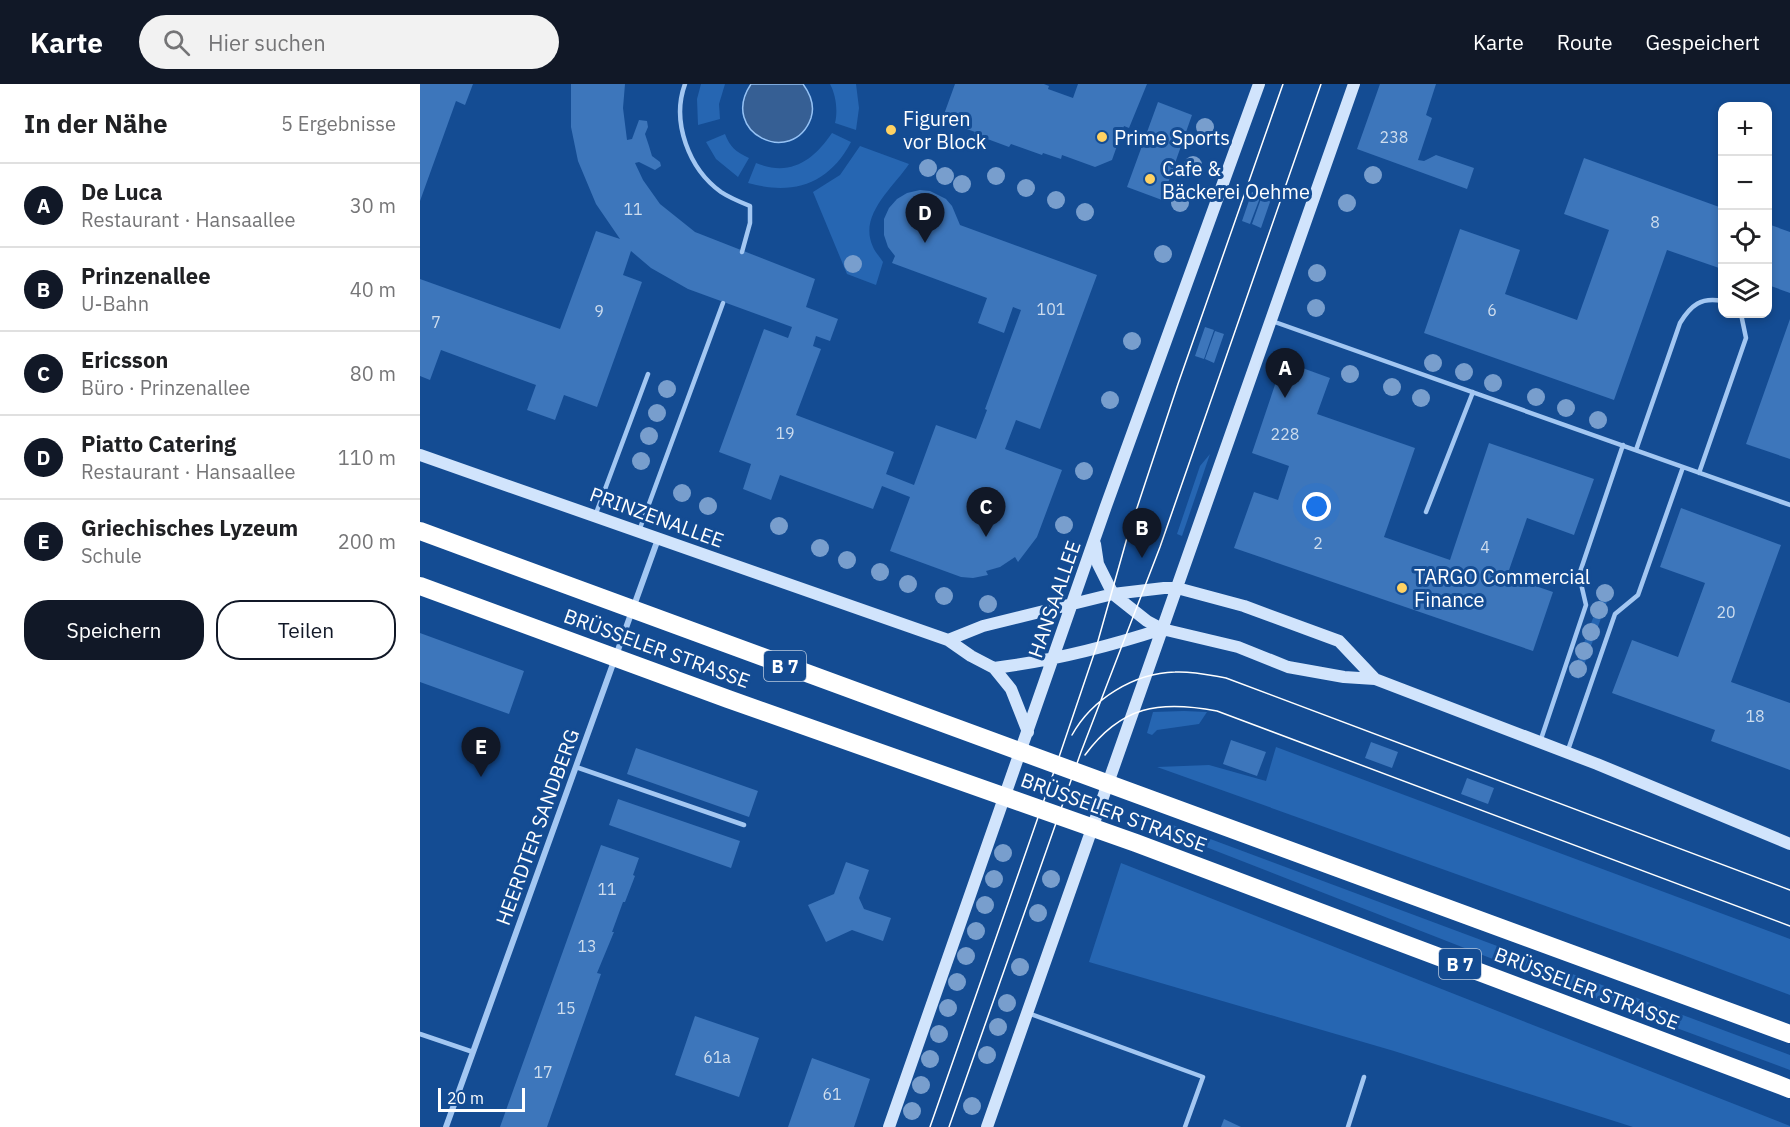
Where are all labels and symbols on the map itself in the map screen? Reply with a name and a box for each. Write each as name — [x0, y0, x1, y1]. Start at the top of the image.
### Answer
place label: Figuren vor Block — [903, 105, 987, 155]
marker: Figuren vor Block — [884, 123, 898, 137]
place label: Prime Sports — [1114, 124, 1230, 151]
house number: 238 — [1380, 127, 1408, 147]
marker: Prime Sports — [1095, 130, 1109, 144]
place label: Cafe & Bäckerei Oehme — [1162, 155, 1310, 205]
marker: Cafe & Bäckerei Oehme — [1143, 172, 1157, 186]
pin: D — [906, 194, 944, 243]
house number: 11 — [623, 199, 643, 219]
house number: 8 — [1650, 212, 1660, 232]
house number: 101 — [1037, 299, 1065, 319]
house number: 6 — [1487, 300, 1497, 320]
house number: 9 — [594, 301, 604, 321]
house number: 7 — [431, 312, 441, 332]
pin: A — [1266, 348, 1304, 398]
house number: 19 — [775, 423, 795, 443]
house number: 228 — [1271, 424, 1299, 444]
street label: PRINZENALLEE — [586, 480, 728, 554]
pin: C — [966, 488, 1006, 537]
your location — [1302, 492, 1331, 521]
pin: B — [1122, 508, 1162, 558]
house number: 2 — [1313, 533, 1323, 553]
street label: HANSAALLEE — [1021, 537, 1087, 661]
house number: 4 — [1480, 537, 1490, 557]
place label: TARGO Commercial Finance — [1414, 563, 1590, 613]
marker: TARGO Commercial Finance — [1395, 581, 1409, 595]
street label: BRÜSSELER STRASSE — [560, 602, 754, 694]
house number: 20 — [1716, 602, 1736, 622]
road number: B 7 — [764, 651, 806, 681]
house number: 18 — [1745, 706, 1765, 726]
street label: HEERDTER SANDBERG — [489, 725, 585, 929]
pin: E — [462, 728, 500, 777]
street label: BRÜSSELER STRASSE — [1017, 766, 1211, 858]
house number: 11 — [597, 879, 617, 899]
house number: 13 — [577, 936, 597, 956]
street label: BRÜSSELER STRASSE — [1491, 940, 1683, 1036]
road number: B 7 — [1439, 949, 1481, 979]
house number: 15 — [556, 998, 576, 1018]
house number: 61a — [703, 1047, 731, 1067]
house number: 17 — [533, 1062, 553, 1082]
house number: 61 — [822, 1084, 842, 1104]
scale bar — [438, 1085, 525, 1112]

